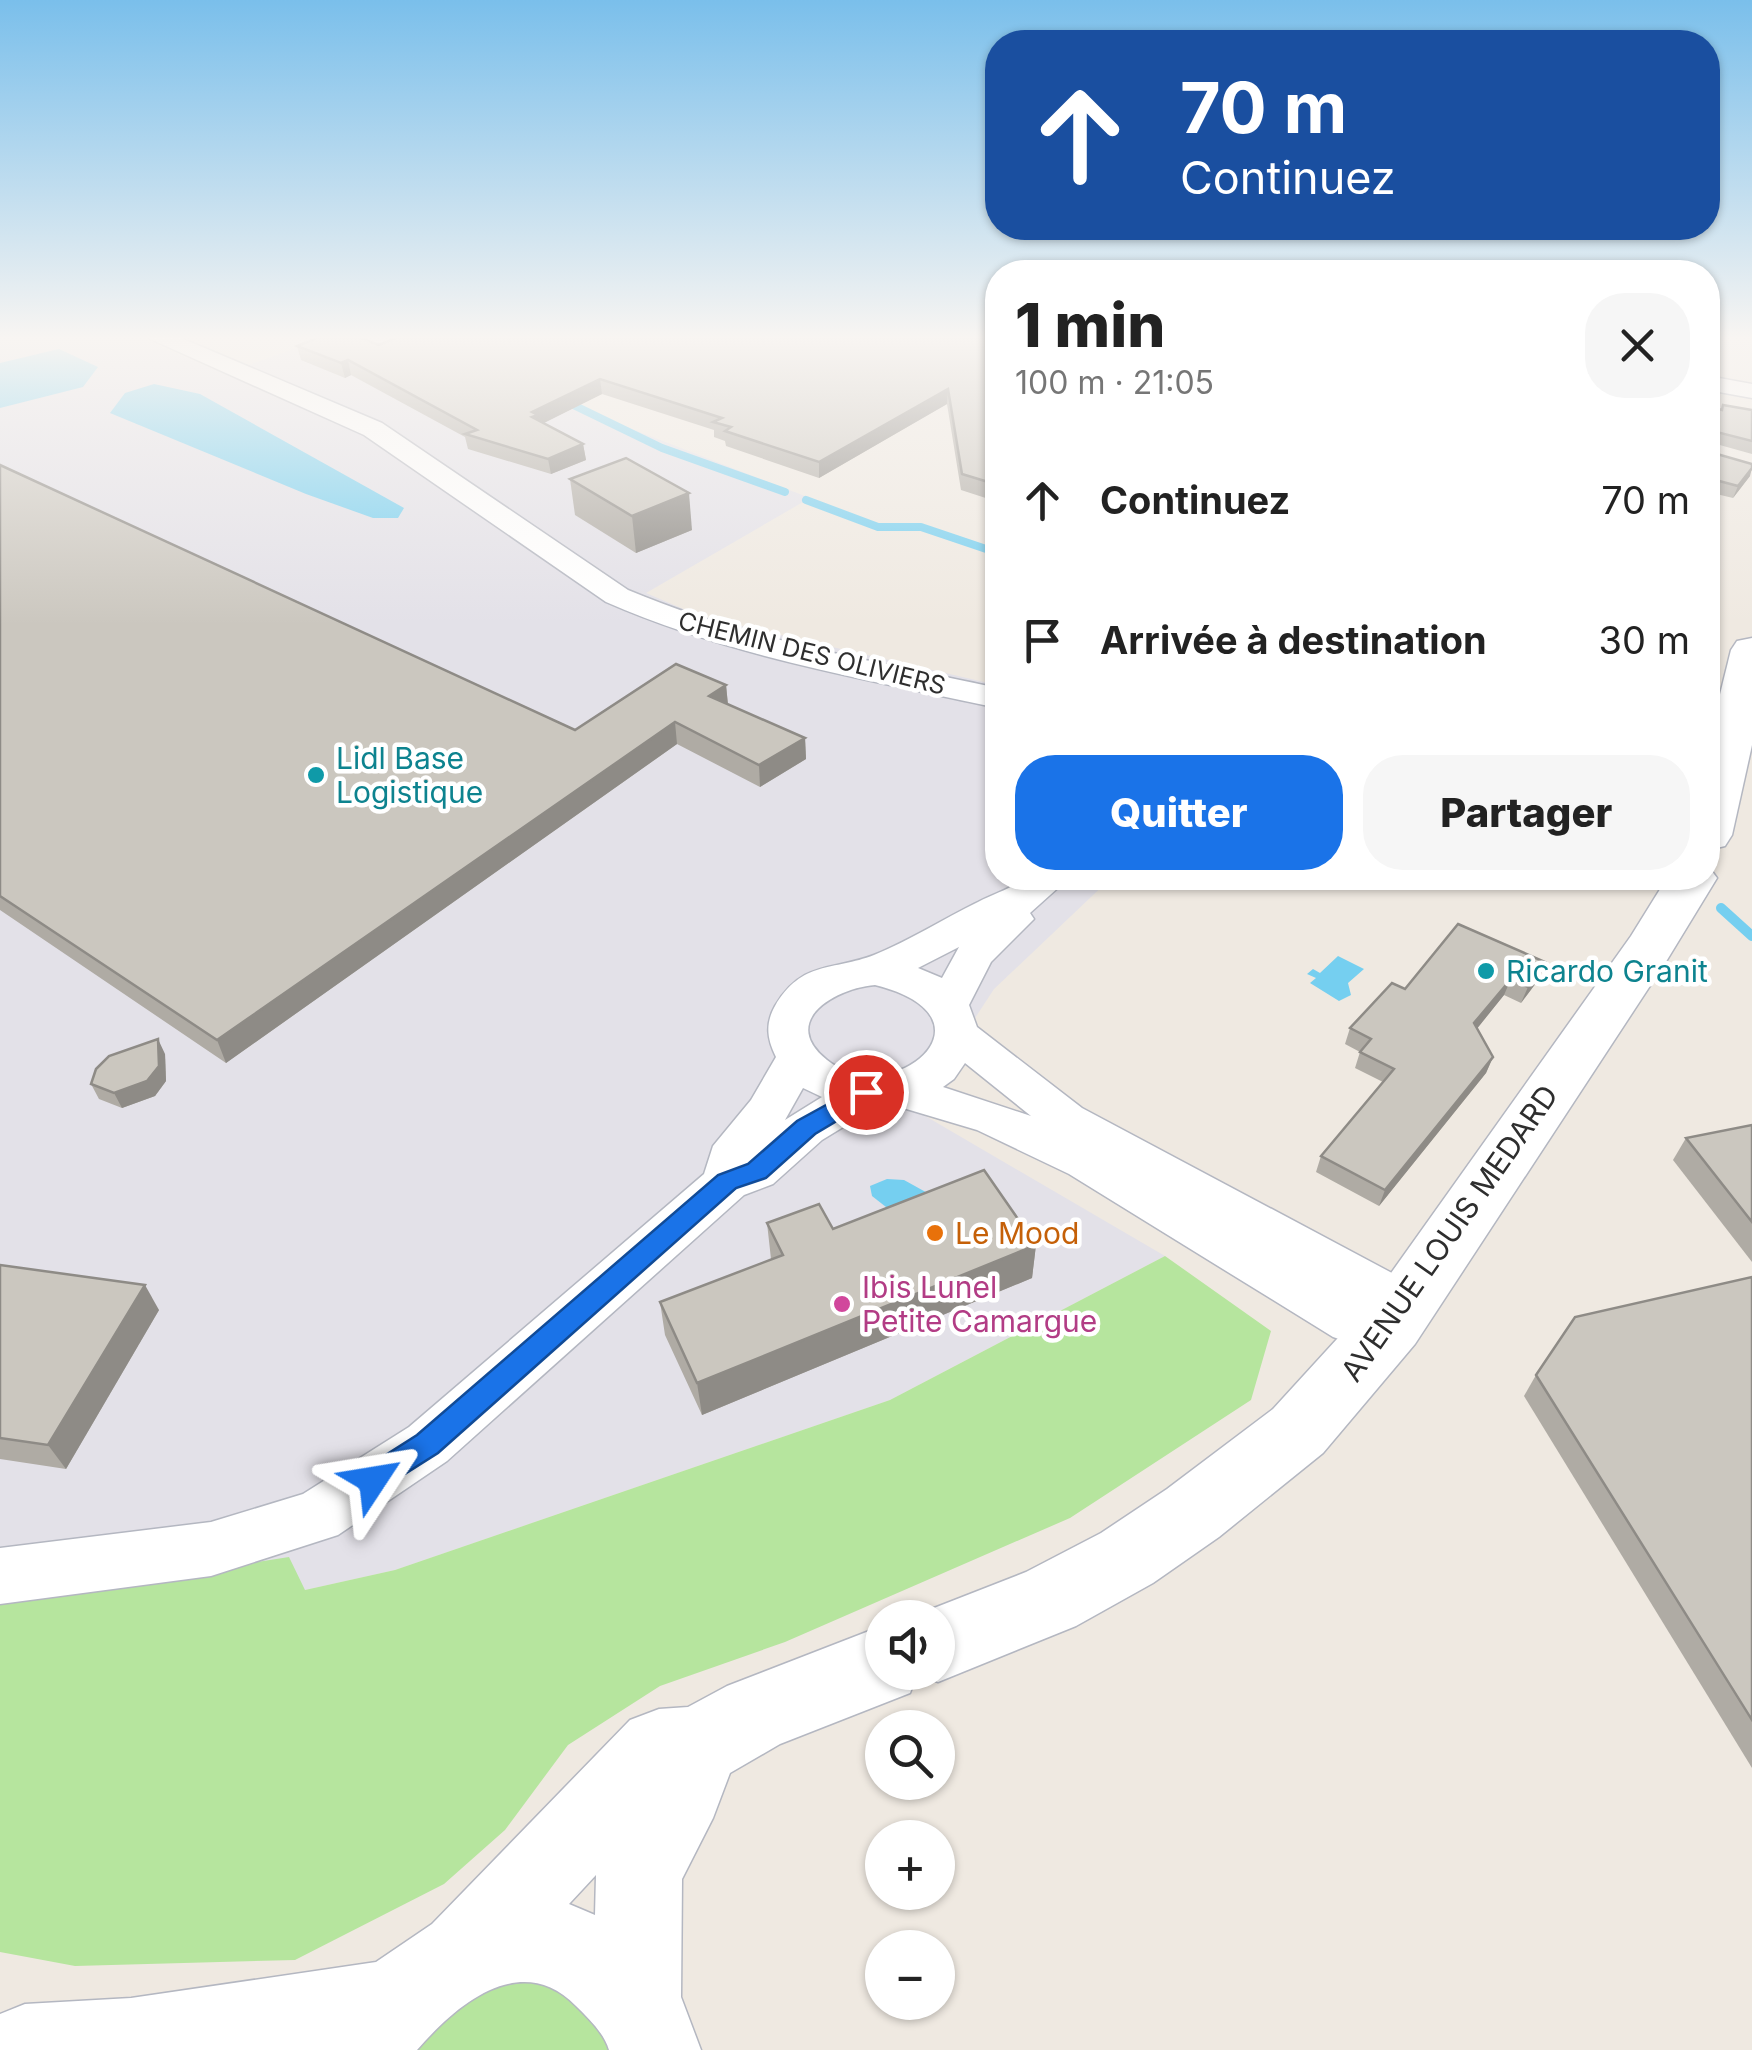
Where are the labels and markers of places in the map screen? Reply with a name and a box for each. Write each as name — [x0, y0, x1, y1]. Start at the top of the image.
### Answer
place label: Lidl Base Logistique — [336, 740, 483, 810]
marker: Lidl Base Logistique — [305, 764, 327, 786]
place label: Ricardo Granit — [1506, 953, 1708, 989]
marker: Ricardo Granit — [1475, 960, 1497, 982]
pin — [824, 1050, 909, 1135]
place label: Le Mood — [955, 1215, 1079, 1251]
marker: Le Mood — [924, 1222, 946, 1244]
place label: Ibis Lunel Petite Camargue — [862, 1269, 1097, 1339]
marker: Ibis Lunel Petite Camargue — [831, 1293, 853, 1315]

